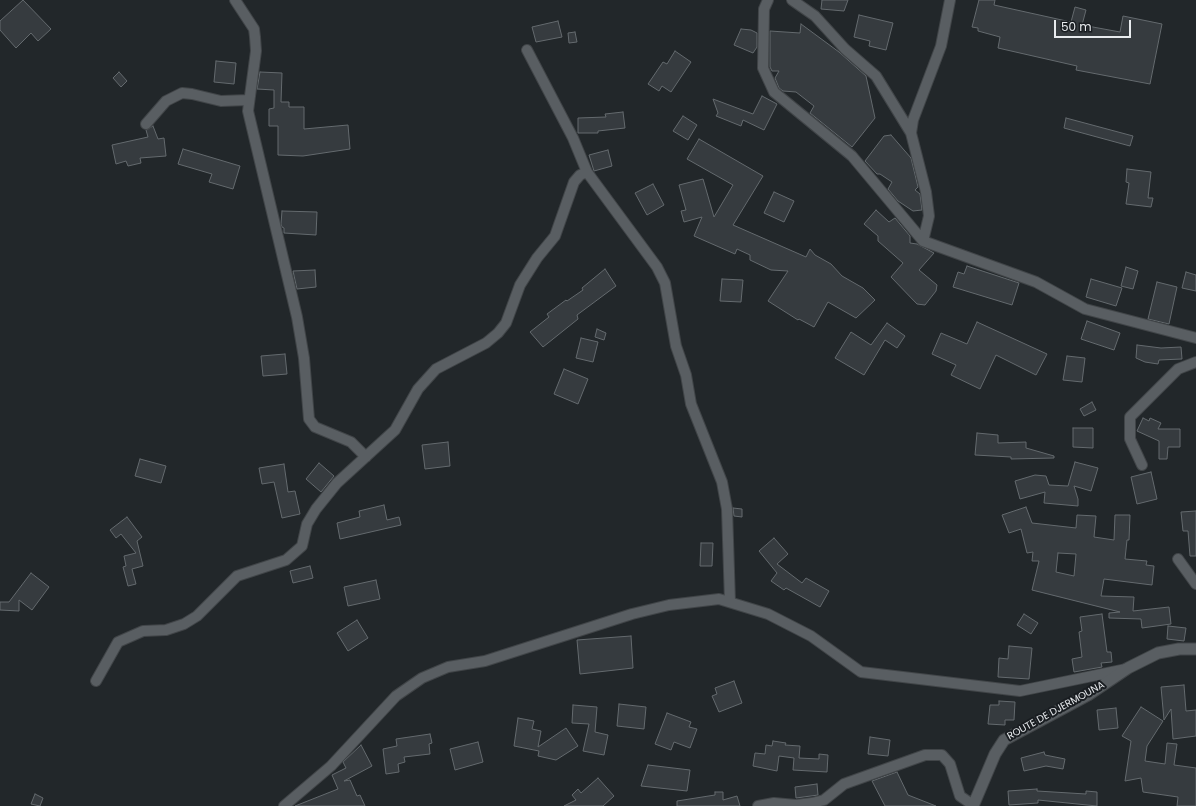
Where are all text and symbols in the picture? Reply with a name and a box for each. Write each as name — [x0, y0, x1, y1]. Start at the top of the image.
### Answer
scale bar — [1056, 12, 1133, 38]
text: 50 m — [1061, 18, 1092, 35]
street label: ROUTE DE DJERMOUNA — [1005, 679, 1107, 743]

